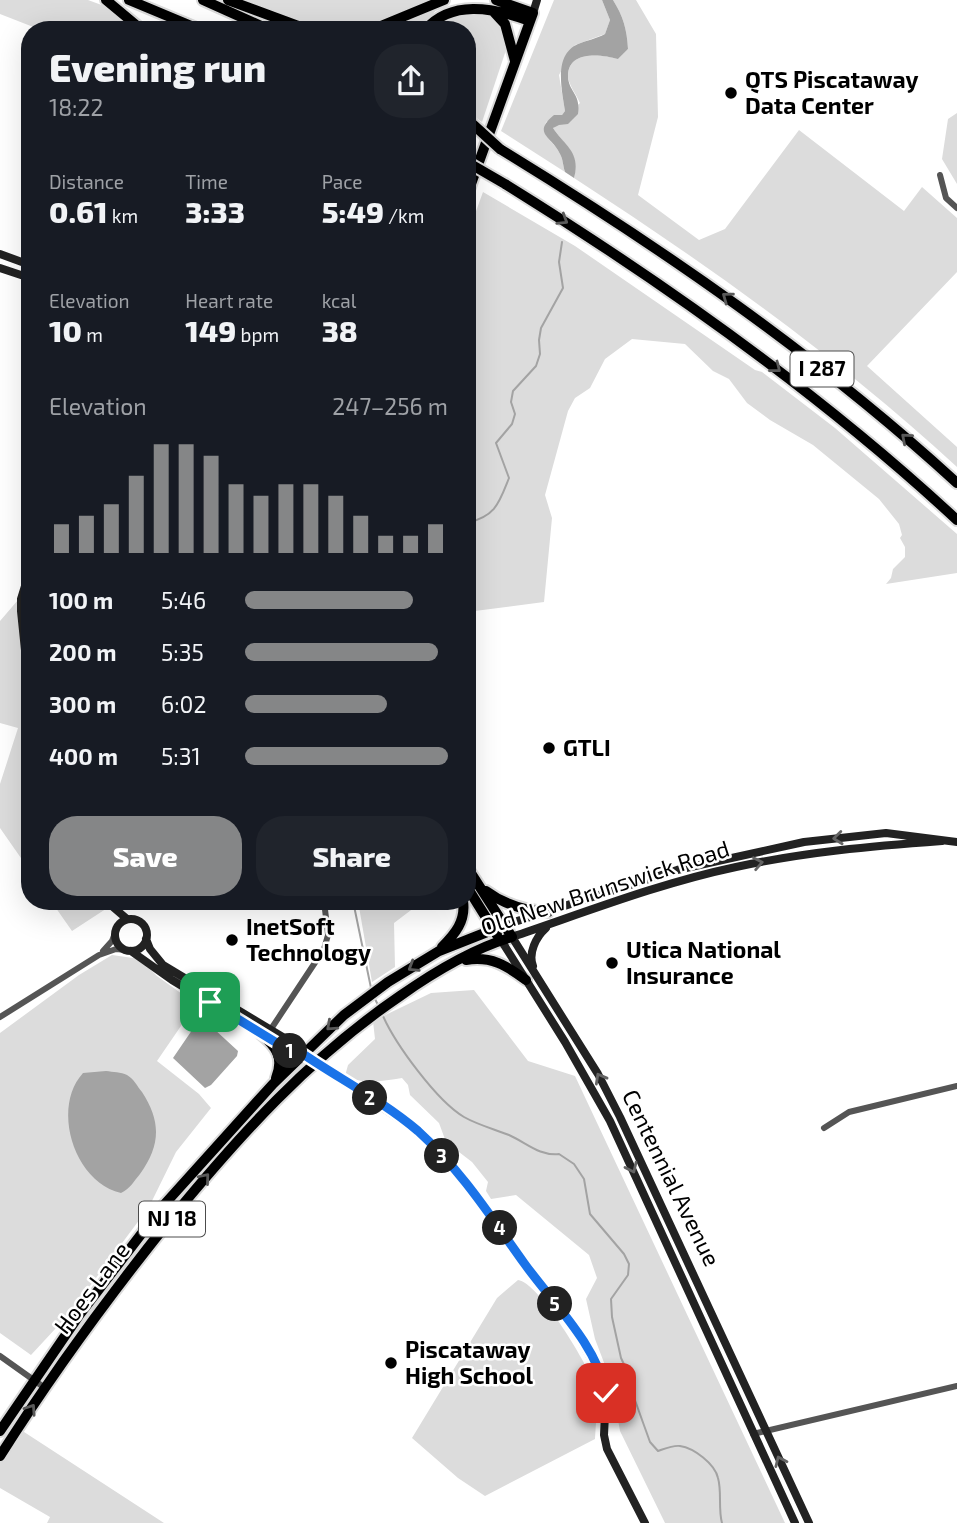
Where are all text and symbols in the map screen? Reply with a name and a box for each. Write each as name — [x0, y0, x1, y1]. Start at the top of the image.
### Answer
text: Evening run — [49, 44, 266, 90]
button: share — [374, 44, 448, 118]
place label: QTS Piscataway Data Center — [745, 65, 919, 119]
marker: QTS Piscataway Data Center — [723, 85, 739, 101]
text: 18:22 — [49, 93, 103, 121]
text: Distance — [49, 170, 124, 193]
text: Time — [185, 170, 228, 193]
text: Pace — [322, 170, 363, 193]
text: 0.61 — [49, 193, 107, 229]
text: 3:33 — [185, 193, 245, 229]
text: 5:49 — [322, 193, 384, 229]
text: km — [107, 204, 138, 227]
text: /km — [384, 204, 424, 227]
one-way arrow — [555, 211, 568, 224]
text: Elevation — [49, 289, 130, 312]
text: Heart rate — [185, 289, 273, 312]
text: kcal — [322, 289, 356, 312]
one-way arrow — [722, 293, 735, 305]
text: 10 — [49, 312, 82, 348]
text: 149 — [185, 312, 236, 348]
text: 38 — [322, 312, 358, 348]
text: m — [82, 323, 103, 346]
text: bpm — [236, 323, 279, 346]
road number: I 287 — [790, 352, 854, 386]
one-way arrow — [768, 359, 780, 372]
text: Elevation — [49, 392, 147, 420]
text: 247–256 m — [332, 392, 448, 420]
one-way arrow — [901, 434, 914, 446]
text: 100 m — [49, 586, 113, 614]
text: 5:46 — [161, 586, 206, 614]
text: 200 m — [49, 638, 117, 666]
text: 5:35 — [161, 638, 204, 666]
text: 300 m — [49, 690, 116, 718]
text: 6:02 — [161, 690, 206, 718]
place label: GTLI — [563, 733, 611, 761]
marker: GTLI — [541, 740, 557, 756]
text: 400 m — [49, 742, 118, 770]
text: 5:31 — [161, 742, 201, 770]
button: Save — [49, 816, 242, 896]
button: Share — [256, 816, 448, 896]
one-way arrow — [832, 830, 843, 845]
street label: Old New Brunswick Road — [477, 834, 733, 941]
one-way arrow — [752, 856, 764, 871]
place label: InetSoft Technology — [246, 912, 371, 966]
marker: InetSoft Technology — [224, 932, 240, 948]
place label: Utica National Insurance — [626, 935, 781, 989]
marker: Utica National Insurance — [604, 955, 620, 971]
one-way arrow — [408, 958, 421, 971]
pin — [180, 972, 240, 1032]
icon: arrive — [191, 983, 229, 1021]
one-way arrow — [326, 1018, 339, 1030]
pin: 1 — [272, 1034, 308, 1068]
text: 1 — [285, 1039, 294, 1062]
one-way arrow — [594, 1073, 608, 1085]
pin: 2 — [352, 1080, 388, 1116]
street label: Centennial Avenue — [617, 1085, 727, 1270]
text: 2 — [364, 1086, 375, 1109]
pin: 3 — [424, 1138, 460, 1174]
text: 3 — [436, 1144, 447, 1167]
one-way arrow — [624, 1160, 638, 1173]
one-way arrow — [197, 1174, 209, 1187]
road number: NJ 18 — [139, 1202, 205, 1236]
pin: 4 — [482, 1210, 518, 1246]
text: 4 — [493, 1216, 506, 1239]
street label: Hoes Lane — [48, 1236, 135, 1339]
pin: 5 — [538, 1286, 572, 1322]
text: 5 — [549, 1292, 560, 1315]
place label: Piscataway High School — [405, 1335, 534, 1389]
marker: Piscataway High School — [383, 1355, 399, 1371]
pin — [576, 1363, 636, 1423]
icon: check — [587, 1374, 625, 1412]
one-way arrow — [23, 1403, 36, 1416]
one-way arrow — [774, 1456, 788, 1468]

